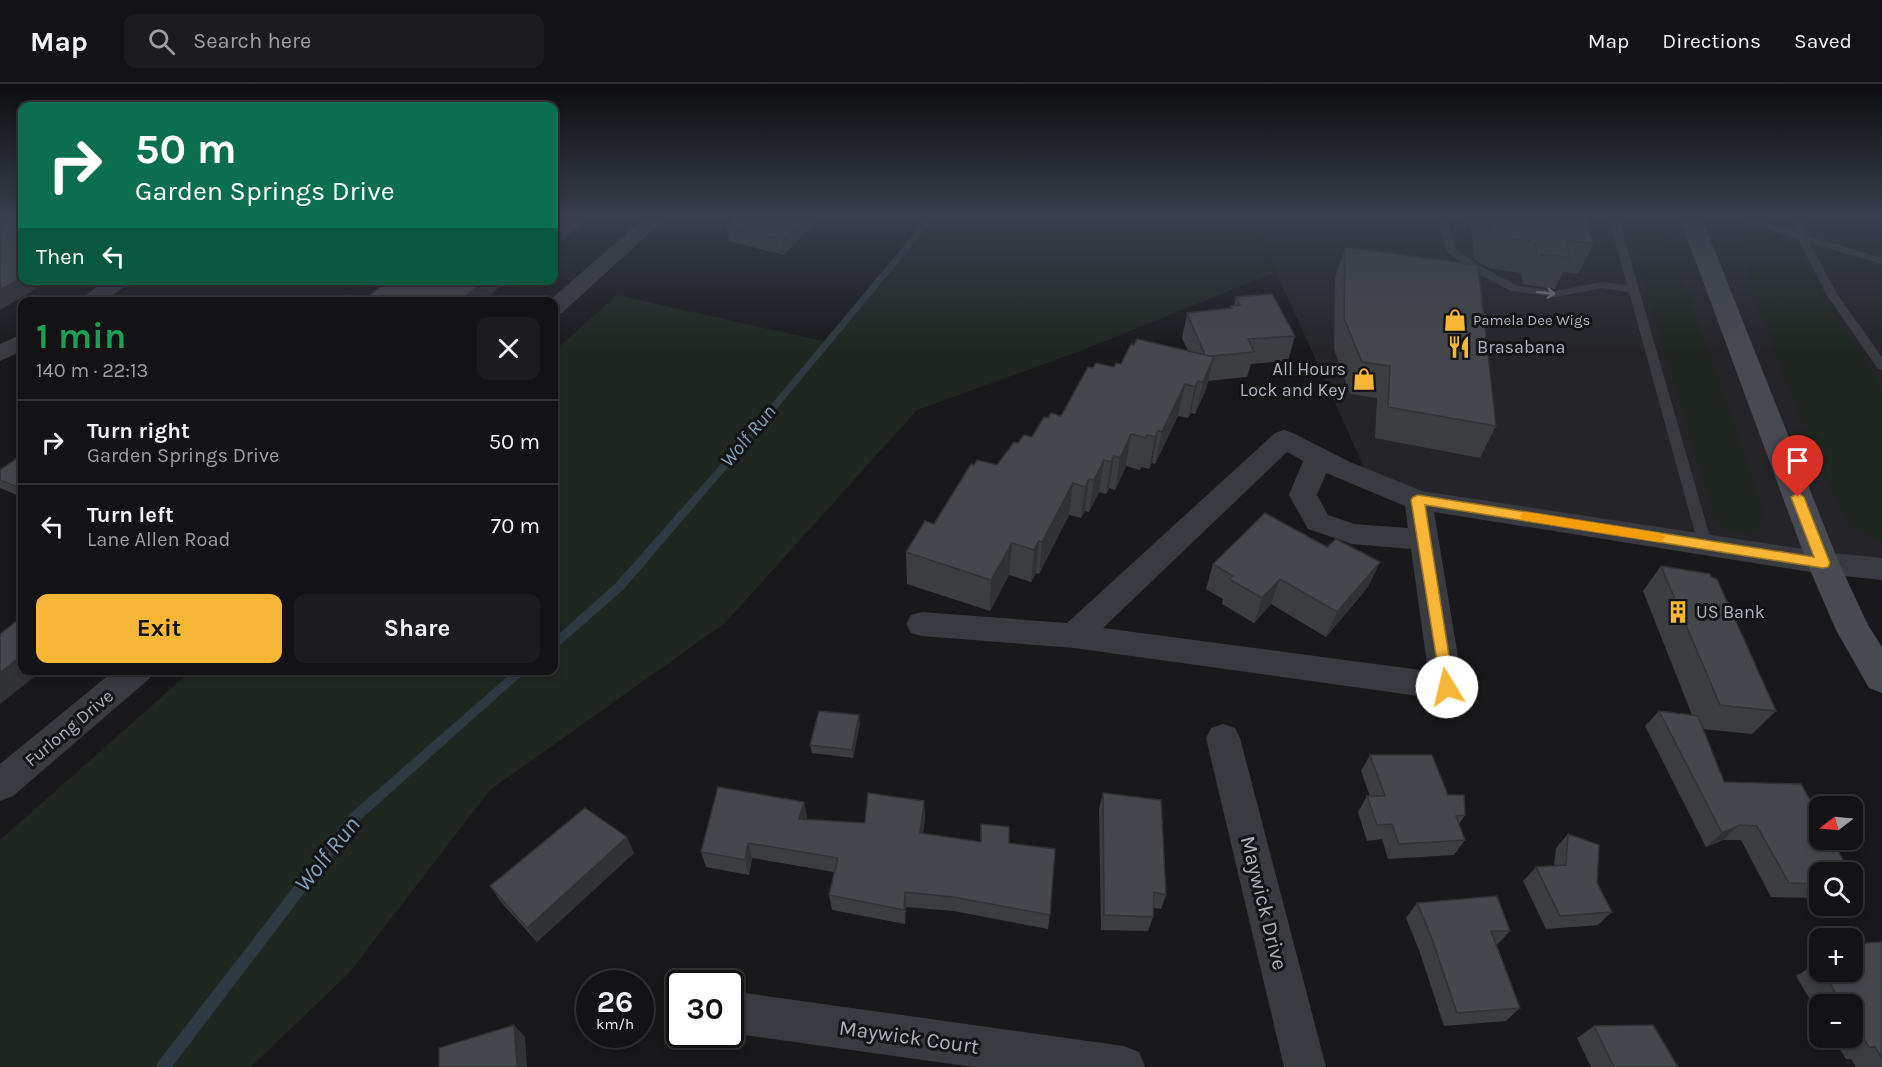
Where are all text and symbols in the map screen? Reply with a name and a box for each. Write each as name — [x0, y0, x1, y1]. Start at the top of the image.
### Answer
search box — [124, 14, 544, 68]
text: Map — [30, 25, 88, 58]
icon: search — [145, 25, 178, 58]
text: Search here — [193, 28, 311, 54]
text: Map — [1588, 29, 1629, 53]
text: Directions — [1662, 29, 1761, 53]
text: Saved — [1794, 29, 1852, 53]
text: 50 m — [135, 124, 237, 174]
icon: right — [36, 126, 114, 204]
text: Garden Springs Drive — [135, 175, 395, 207]
icon: left — [97, 240, 130, 273]
text: Then — [36, 244, 85, 270]
one-way arrow — [1536, 288, 1555, 299]
shop icon: Pamela Dee Wigs — [1442, 307, 1468, 333]
place label: Pamela Dee Wigs — [1473, 311, 1590, 329]
text: 1 min — [36, 315, 126, 357]
button: close — [477, 317, 540, 380]
restaurant icon: Brasabana — [1446, 334, 1472, 360]
place label: Brasabana — [1477, 336, 1565, 358]
place label: All Hours Lock and Key — [1240, 358, 1347, 401]
text: 140 m · 22:13 — [36, 359, 148, 382]
shop icon: All Hours Lock and Key — [1351, 366, 1377, 392]
water label: Wolf Run — [716, 400, 780, 472]
text: Turn right — [87, 418, 190, 444]
icon: right — [36, 426, 69, 459]
text: 50 m — [489, 429, 540, 455]
pin — [1772, 435, 1823, 497]
text: Garden Springs Drive — [87, 444, 279, 467]
icon: arrive — [1781, 444, 1814, 477]
text: Turn left — [87, 502, 174, 528]
icon: left — [36, 510, 69, 543]
text: 70 m — [491, 513, 540, 539]
text: Lane Allen Road — [87, 528, 230, 551]
button: Exit — [36, 594, 282, 663]
button: Share — [294, 594, 540, 663]
building icon: US Bank — [1665, 599, 1691, 625]
place label: US Bank — [1696, 601, 1765, 623]
position arrow — [1415, 655, 1479, 719]
street label: Furlong Drive — [20, 685, 118, 771]
north arrow — [1809, 796, 1863, 850]
map controls — [1809, 796, 1863, 1048]
water label: Wolf Run — [288, 811, 366, 897]
street label: Maywick Drive — [1236, 833, 1292, 973]
button: search — [1809, 862, 1863, 916]
button: + — [1809, 928, 1863, 982]
speed limit sign: 30 — [666, 970, 744, 1048]
text: 26 — [597, 984, 633, 1020]
button: − — [1809, 994, 1863, 1048]
text: km/h — [596, 1015, 634, 1033]
street label: Maywick Court — [838, 1015, 980, 1059]

